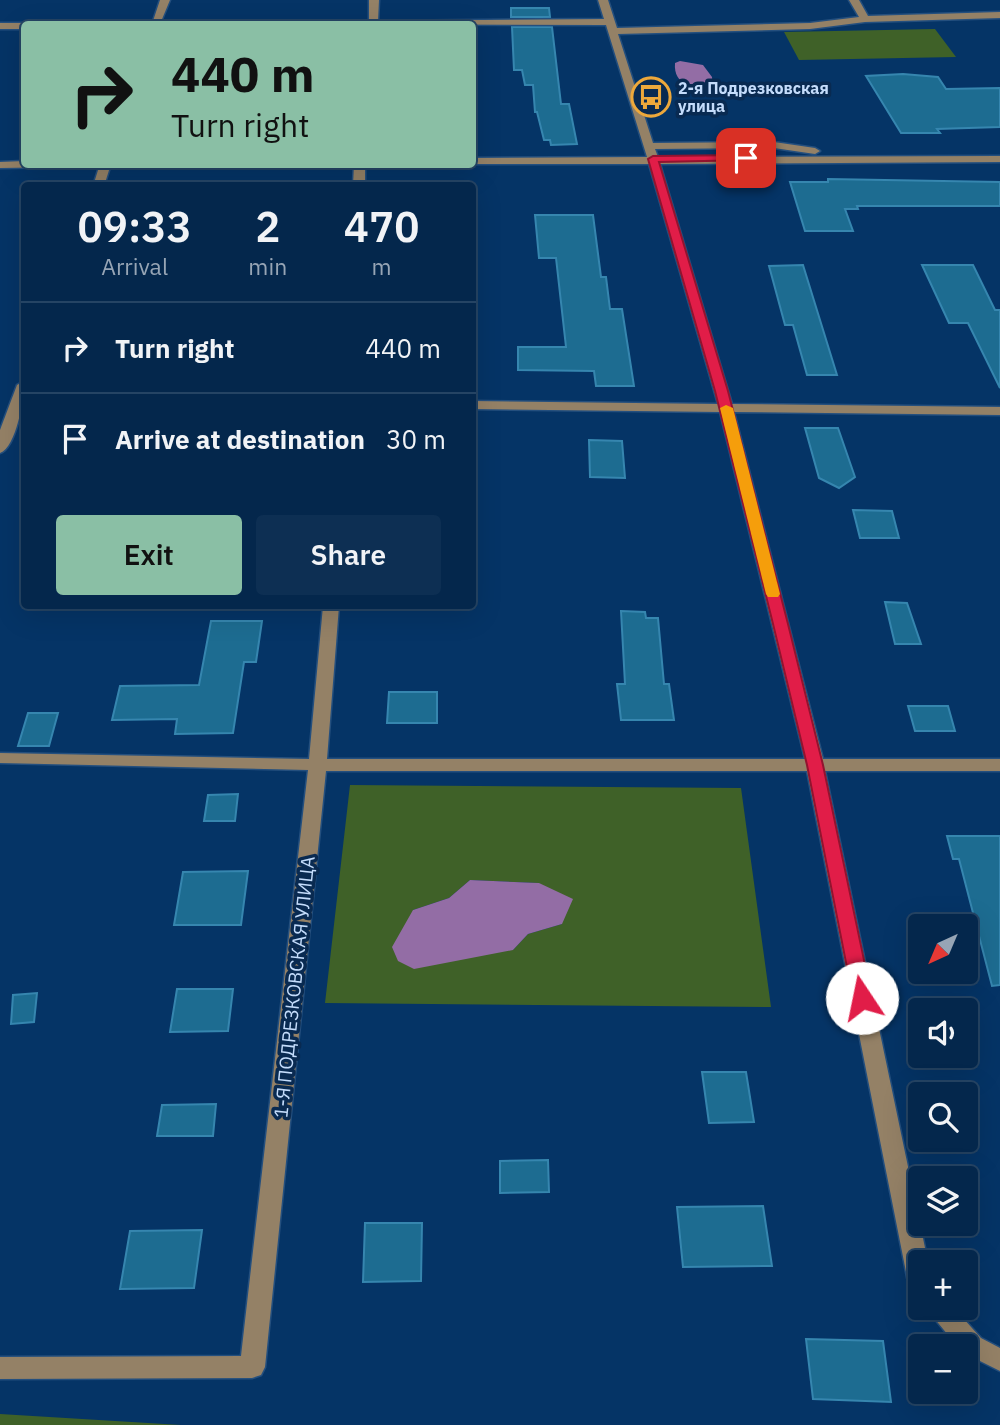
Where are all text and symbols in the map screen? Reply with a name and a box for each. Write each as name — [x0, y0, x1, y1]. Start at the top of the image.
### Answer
text: 440 m — [171, 42, 315, 105]
icon: right — [56, 49, 147, 140]
bus stop icon: 2-я Подрезковская улица — [630, 76, 672, 118]
place label: 2-я Подрезковская улица — [678, 78, 829, 116]
text: Turn right — [171, 104, 309, 146]
pin — [716, 128, 776, 188]
icon: arrive — [727, 139, 765, 177]
text: 09:33 — [78, 199, 192, 254]
text: 2 — [255, 199, 280, 254]
text: 470 — [344, 199, 419, 254]
text: Arrival — [101, 251, 168, 281]
text: min — [248, 251, 287, 281]
text: m — [372, 251, 392, 281]
icon: right — [56, 329, 94, 367]
text: Turn right — [115, 331, 234, 365]
text: 440 m — [365, 331, 441, 365]
icon: arrive — [56, 420, 94, 458]
text: Arrive at destination — [115, 422, 365, 456]
text: 30 m — [386, 422, 446, 456]
button: Exit — [56, 515, 242, 595]
button: Share — [256, 515, 441, 595]
street label: 1-Я ПОДРЕЗКОВСКАЯ УЛИЦА — [268, 855, 320, 1119]
north arrow — [908, 914, 978, 984]
map controls — [908, 914, 978, 1404]
position arrow — [825, 961, 899, 1035]
button: sound — [908, 998, 978, 1068]
button: search — [908, 1082, 978, 1152]
button: layers — [908, 1166, 978, 1236]
button: + — [908, 1250, 978, 1320]
button: − — [908, 1334, 978, 1404]

